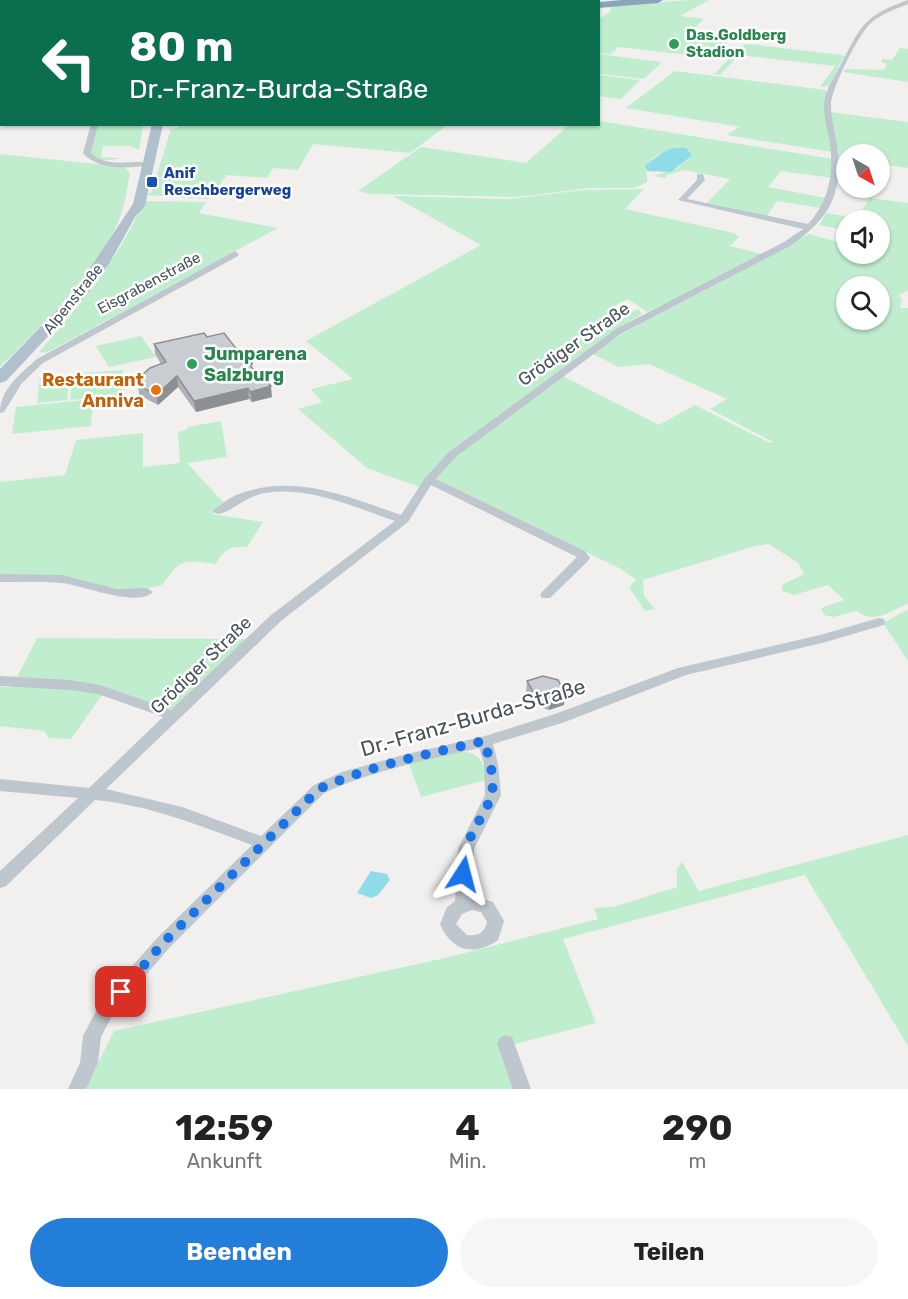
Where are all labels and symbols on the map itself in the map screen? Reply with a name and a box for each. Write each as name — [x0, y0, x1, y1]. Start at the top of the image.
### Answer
place label: Das.Goldberg Stadion — [686, 26, 786, 61]
marker: Das.Goldberg Stadion — [667, 37, 681, 51]
north arrow — [836, 144, 890, 198]
place label: Anif Reschbergerweg — [164, 164, 291, 199]
marker: Anif Reschbergerweg — [145, 175, 159, 189]
street label: Eisgrabenstraße — [94, 248, 204, 318]
street label: Alpenstraße — [39, 260, 107, 338]
street label: Grödiger Straße — [514, 297, 634, 391]
place label: Jumparena Salzburg — [204, 343, 307, 386]
marker: Jumparena Salzburg — [185, 357, 199, 371]
place label: Restaurant Anniva — [42, 369, 144, 412]
marker: Restaurant Anniva — [149, 383, 163, 397]
street label: Grödiger Straße — [146, 611, 256, 719]
street label: Dr.-Franz-Burda-Straße — [357, 673, 588, 762]
position arrow — [431, 842, 495, 906]
pin — [95, 966, 146, 1017]

